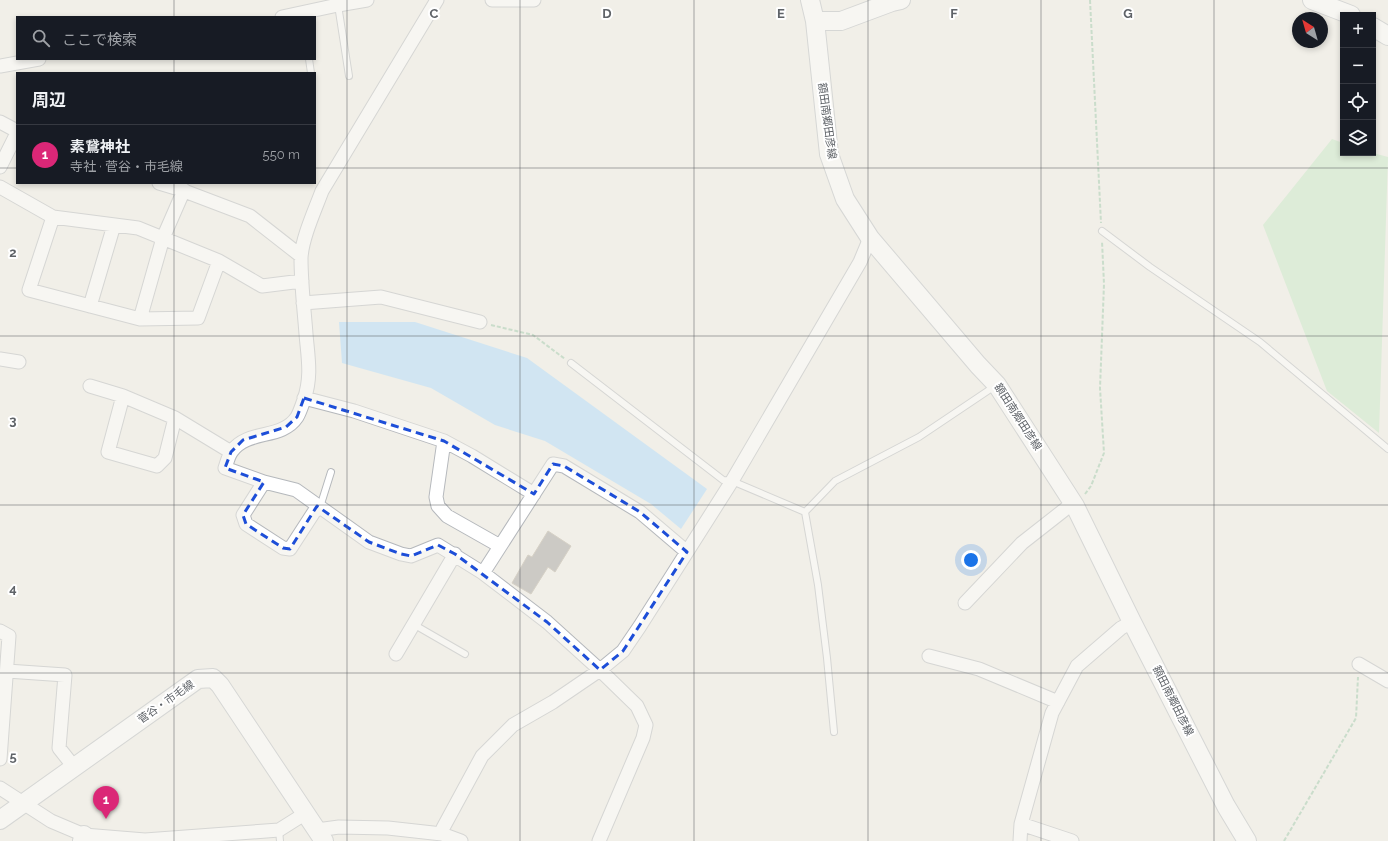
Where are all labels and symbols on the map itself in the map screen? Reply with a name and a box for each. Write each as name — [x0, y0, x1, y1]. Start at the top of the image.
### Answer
text: C — [430, 6, 439, 21]
text: D — [602, 6, 612, 21]
text: E — [777, 6, 785, 21]
text: F — [950, 6, 958, 21]
text: G — [1123, 6, 1133, 21]
north arrow — [1292, 12, 1328, 48]
street label: 額田南郷田彦線 — [815, 82, 839, 160]
text: 2 — [9, 245, 17, 260]
street label: 額田南郷田彦線 — [992, 381, 1044, 453]
text: 3 — [9, 413, 17, 428]
your location — [961, 550, 981, 570]
text: 4 — [9, 581, 17, 596]
street label: 額田南郷田彦線 — [1150, 664, 1196, 738]
street label: 菅谷・市毛線 — [135, 678, 197, 726]
text: 5 — [9, 749, 17, 764]
pin: 1 — [93, 786, 119, 819]

